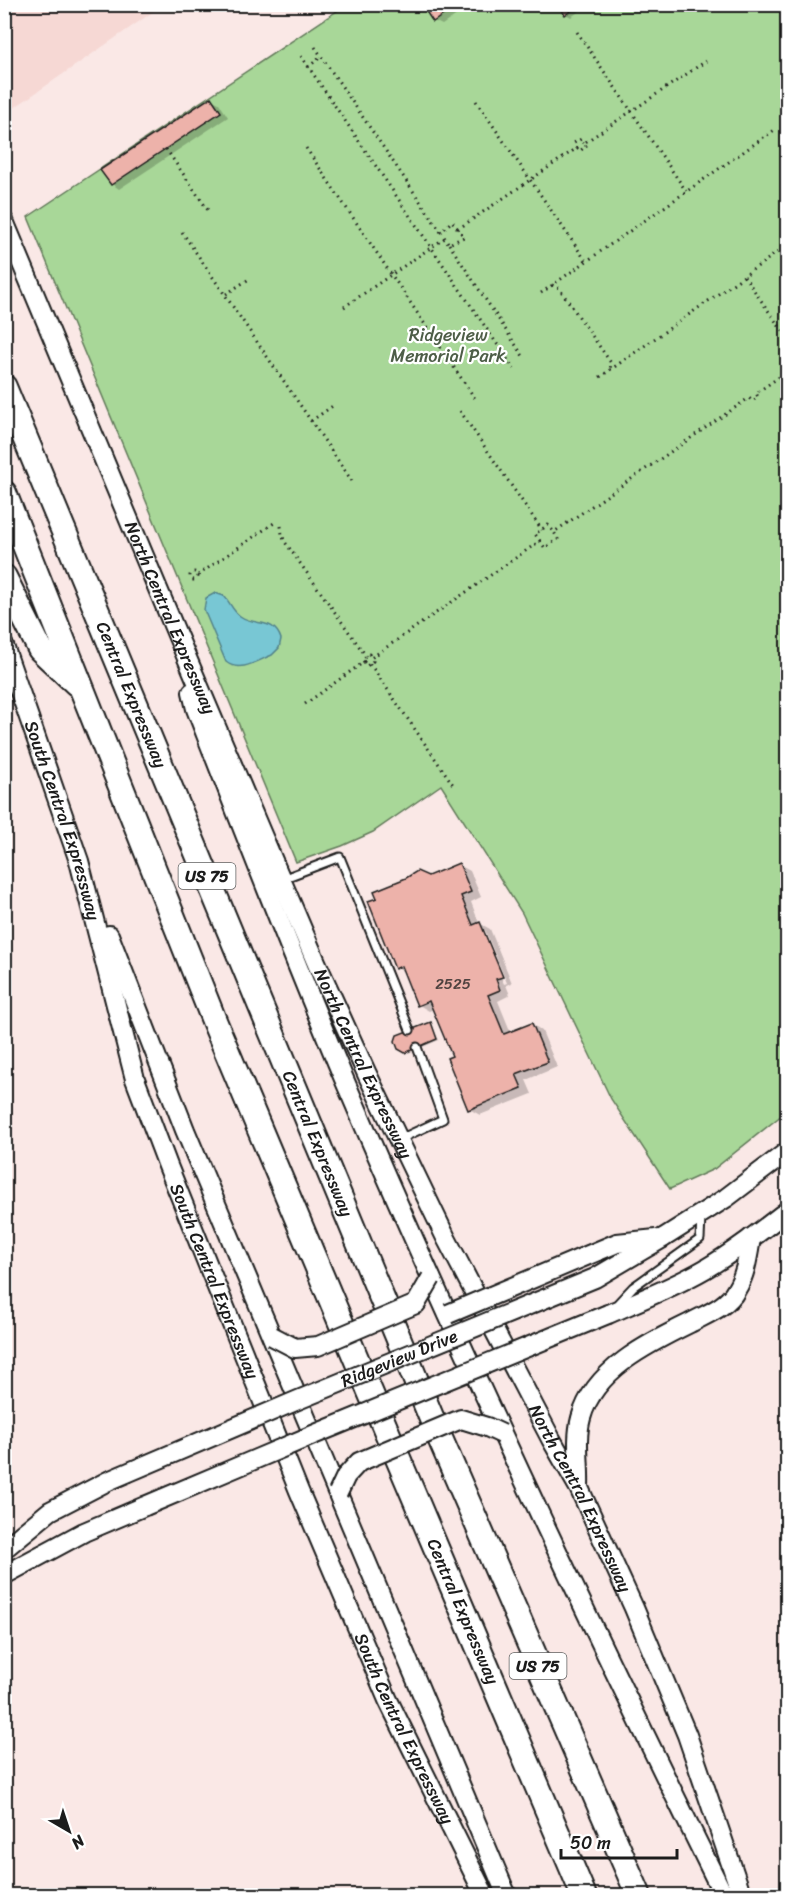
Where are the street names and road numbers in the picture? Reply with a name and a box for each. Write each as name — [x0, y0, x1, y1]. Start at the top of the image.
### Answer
street label: North Central Expressway — [120, 517, 222, 717]
street label: Central Expressway — [90, 618, 172, 770]
street label: South Central Expressway — [15, 716, 110, 924]
road number: US 75 — [178, 863, 236, 889]
street label: North Central Expressway — [310, 964, 418, 1162]
street label: Central Expressway — [277, 1067, 359, 1219]
street label: South Central Expressway — [161, 1178, 269, 1385]
street label: Ridgeview Drive — [336, 1320, 463, 1397]
street label: North Central Expressway — [519, 1398, 641, 1598]
street label: Central Expressway — [418, 1533, 509, 1690]
street label: South Central Expressway — [345, 1628, 463, 1830]
road number: US 75 — [510, 1653, 566, 1679]

